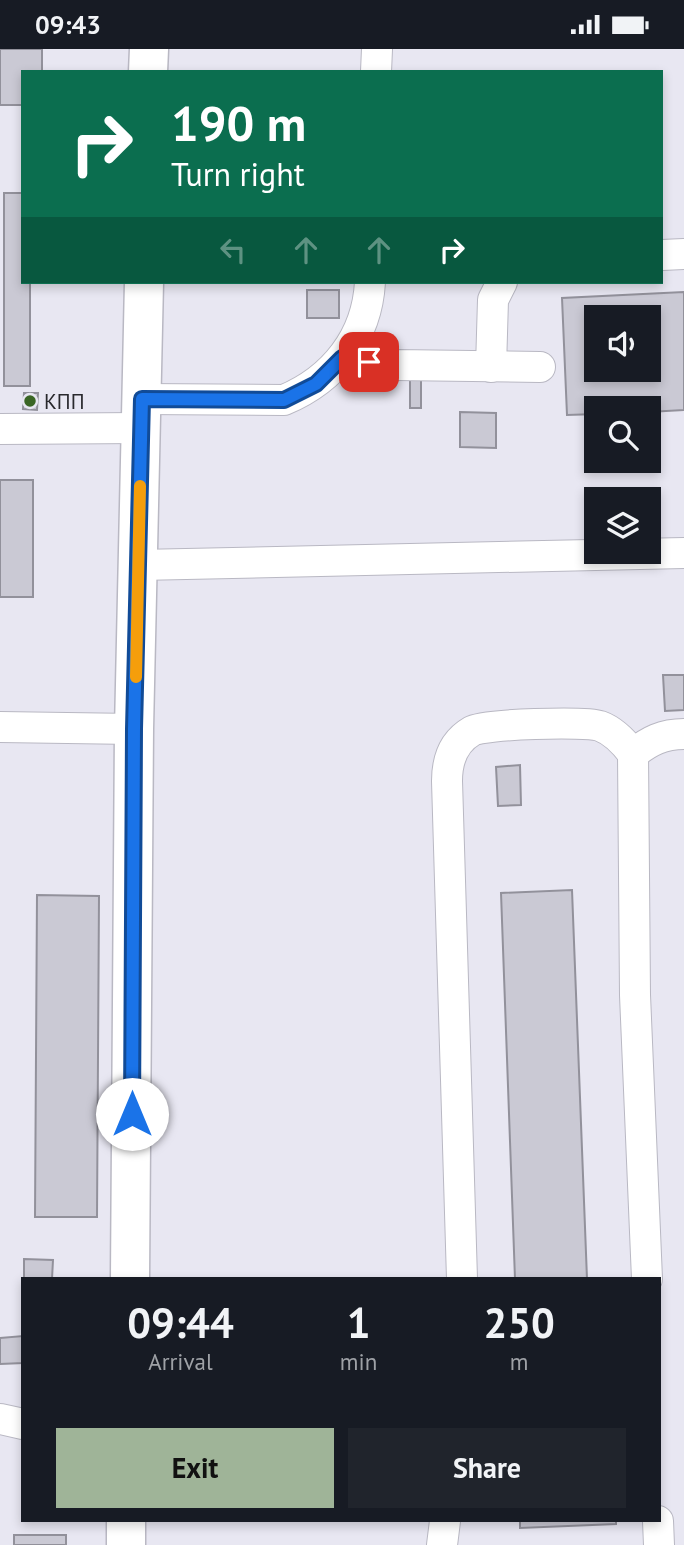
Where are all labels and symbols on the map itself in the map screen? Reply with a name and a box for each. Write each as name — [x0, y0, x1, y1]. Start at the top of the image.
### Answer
pin — [339, 332, 399, 392]
place label: КПП — [44, 388, 85, 415]
marker: КПП — [22, 393, 38, 409]
position arrow — [95, 1077, 169, 1151]

